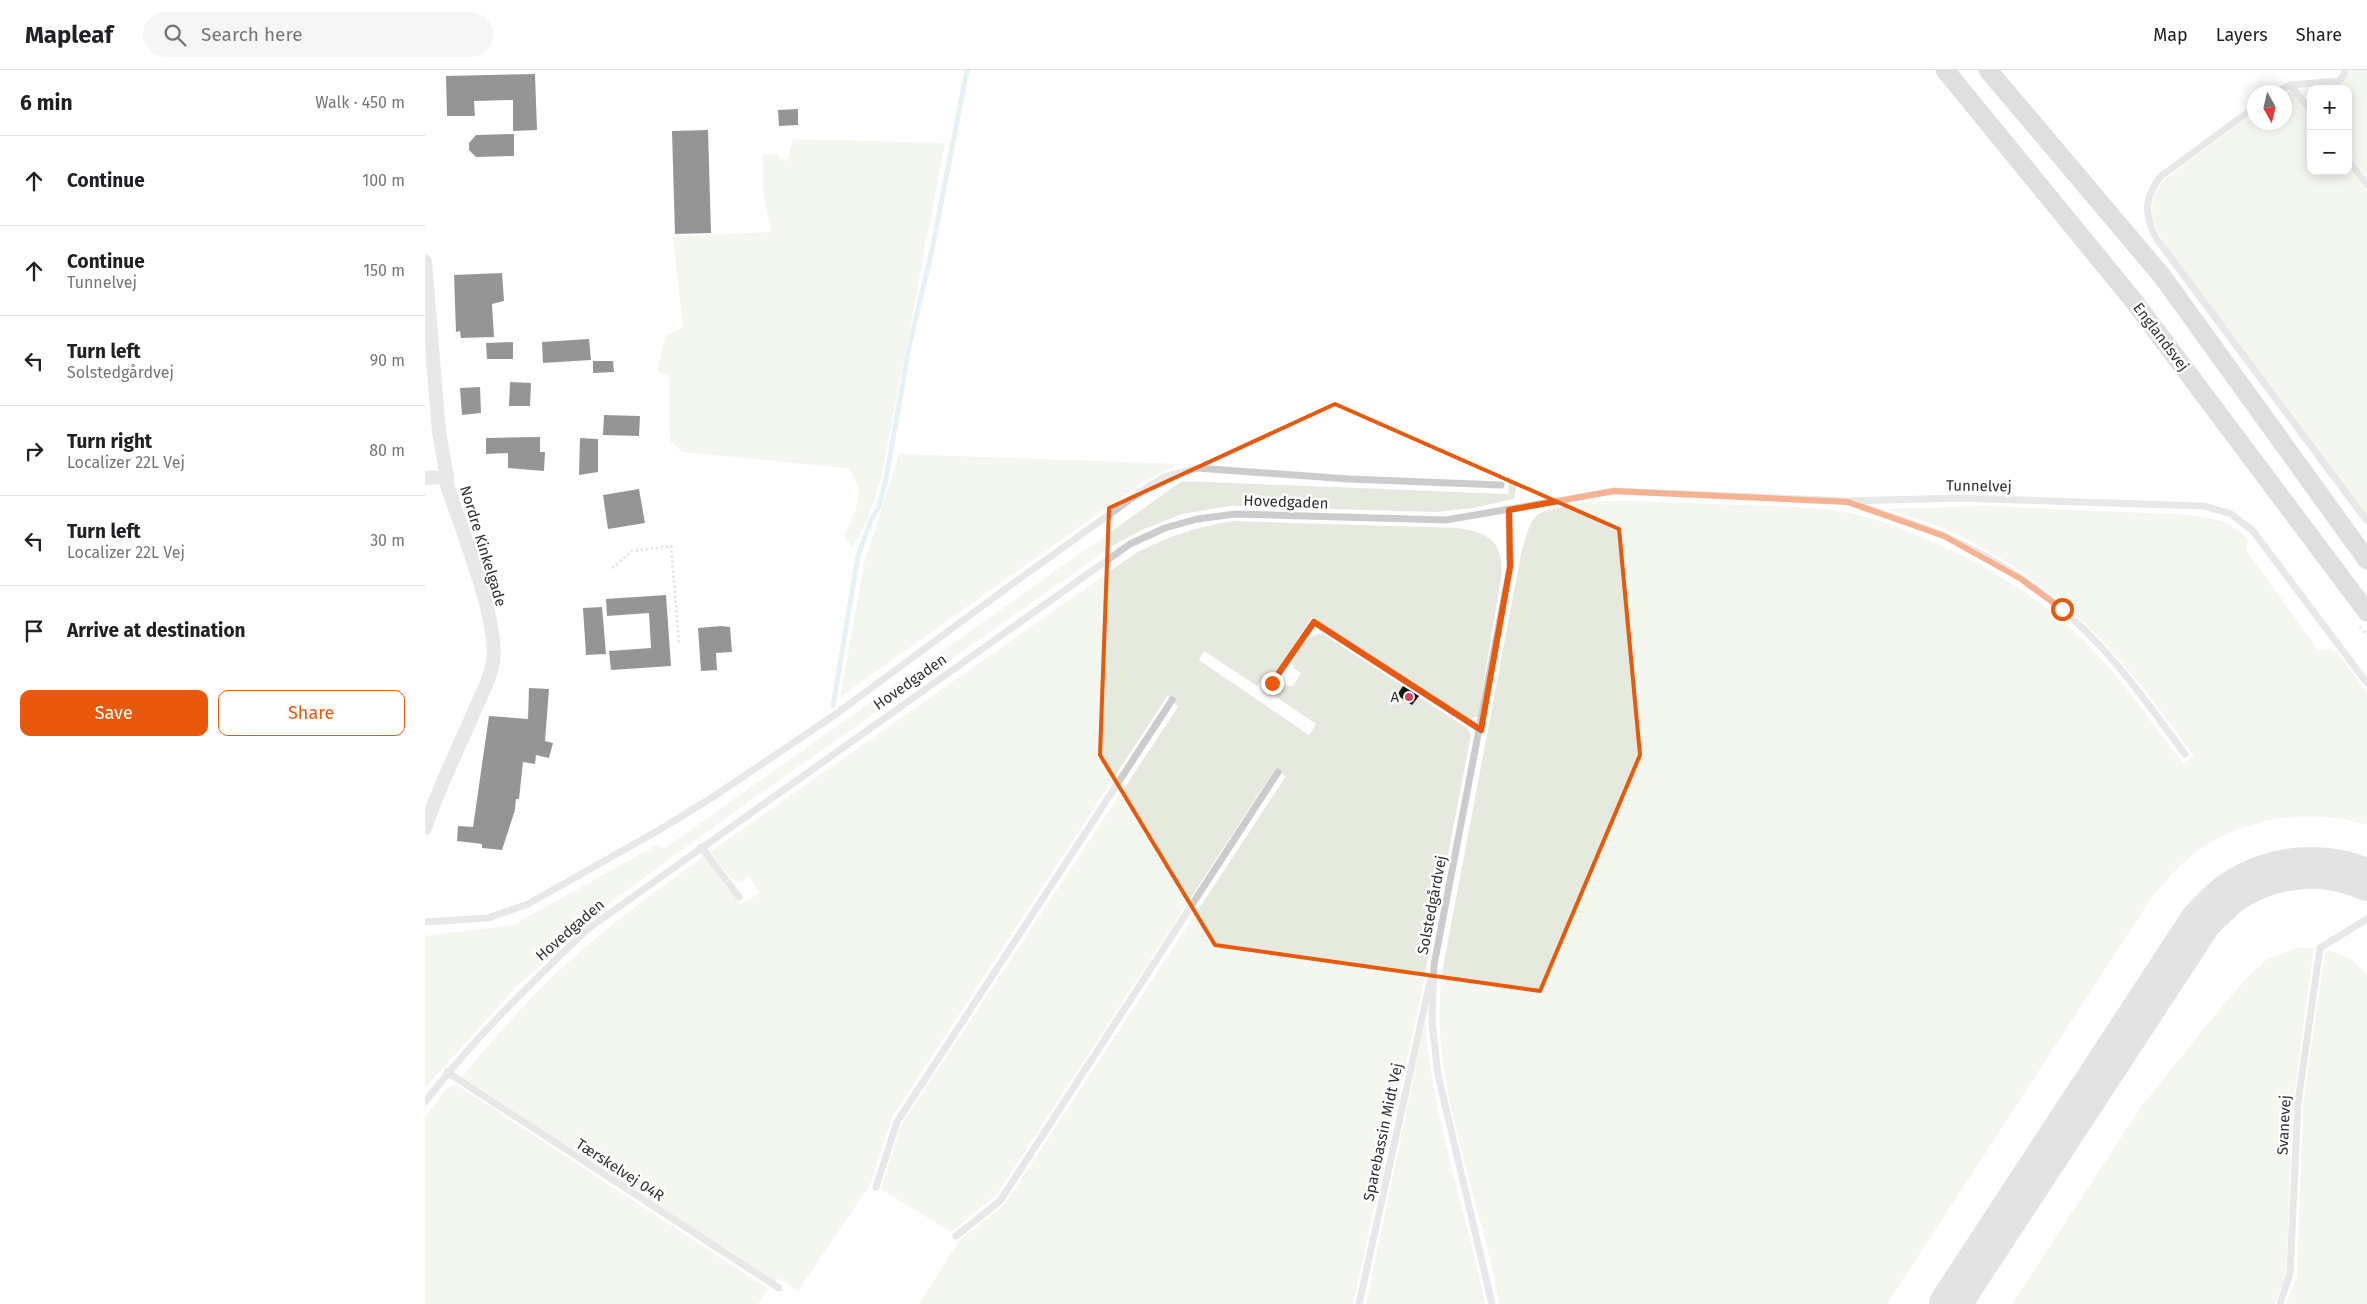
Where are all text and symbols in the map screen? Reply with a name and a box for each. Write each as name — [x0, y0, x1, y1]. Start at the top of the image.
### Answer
search box — [143, 12, 493, 57]
text: Mapleaf — [25, 21, 113, 49]
icon: search — [161, 21, 189, 49]
text: Search here — [201, 23, 303, 46]
text: Map — [2153, 24, 2188, 46]
text: Layers — [2216, 24, 2268, 46]
text: Share — [2296, 24, 2342, 46]
north arrow — [2247, 85, 2292, 130]
map controls — [2307, 85, 2352, 175]
button: + — [2307, 85, 2352, 130]
text: 6 min — [20, 90, 73, 116]
text: Walk · 450 m — [315, 93, 405, 112]
button: − — [2307, 130, 2352, 175]
icon: ahead — [20, 167, 48, 195]
text: Continue — [67, 169, 145, 192]
text: 100 m — [362, 171, 405, 190]
text: Continue — [67, 250, 145, 273]
icon: ahead — [20, 257, 48, 285]
text: 150 m — [363, 261, 405, 280]
text: Tunnelvej — [67, 273, 137, 292]
street label: Englandsvej — [2129, 299, 2193, 375]
text: Turn left — [67, 340, 141, 363]
icon: left — [20, 347, 48, 375]
text: 90 m — [370, 351, 405, 370]
text: Solstedgårdvej — [67, 363, 174, 382]
text: Turn right — [67, 430, 152, 453]
icon: right — [20, 437, 48, 465]
text: 80 m — [369, 441, 405, 460]
text: Localizer 22L Vej — [67, 453, 185, 472]
street label: Tunnelvej — [1946, 476, 2012, 496]
street label: Nordre Kinkelgade — [456, 483, 510, 609]
street label: Hovedgaden — [1243, 492, 1329, 512]
text: Turn left — [67, 520, 141, 543]
icon: left — [20, 527, 48, 555]
text: 30 m — [370, 531, 405, 550]
text: Localizer 22L Vej — [67, 543, 185, 562]
route start — [2051, 598, 2074, 621]
icon: arrive — [20, 617, 48, 645]
text: Arrive at destination — [67, 619, 246, 642]
street label: Hovedgaden — [870, 650, 950, 714]
route end — [1261, 672, 1284, 695]
place label: A — [1390, 688, 1399, 706]
button: Save — [20, 690, 208, 736]
button: Share — [218, 690, 405, 736]
marker: A — [1403, 691, 1415, 703]
street label: Solstedgårdvej — [1414, 854, 1450, 956]
street label: Hovedgaden — [532, 895, 608, 965]
street label: Sparebassin Midt Vej — [1360, 1061, 1406, 1203]
street label: Svanevej — [2273, 1095, 2295, 1155]
street label: Tærskelvej 04R — [573, 1135, 667, 1205]

